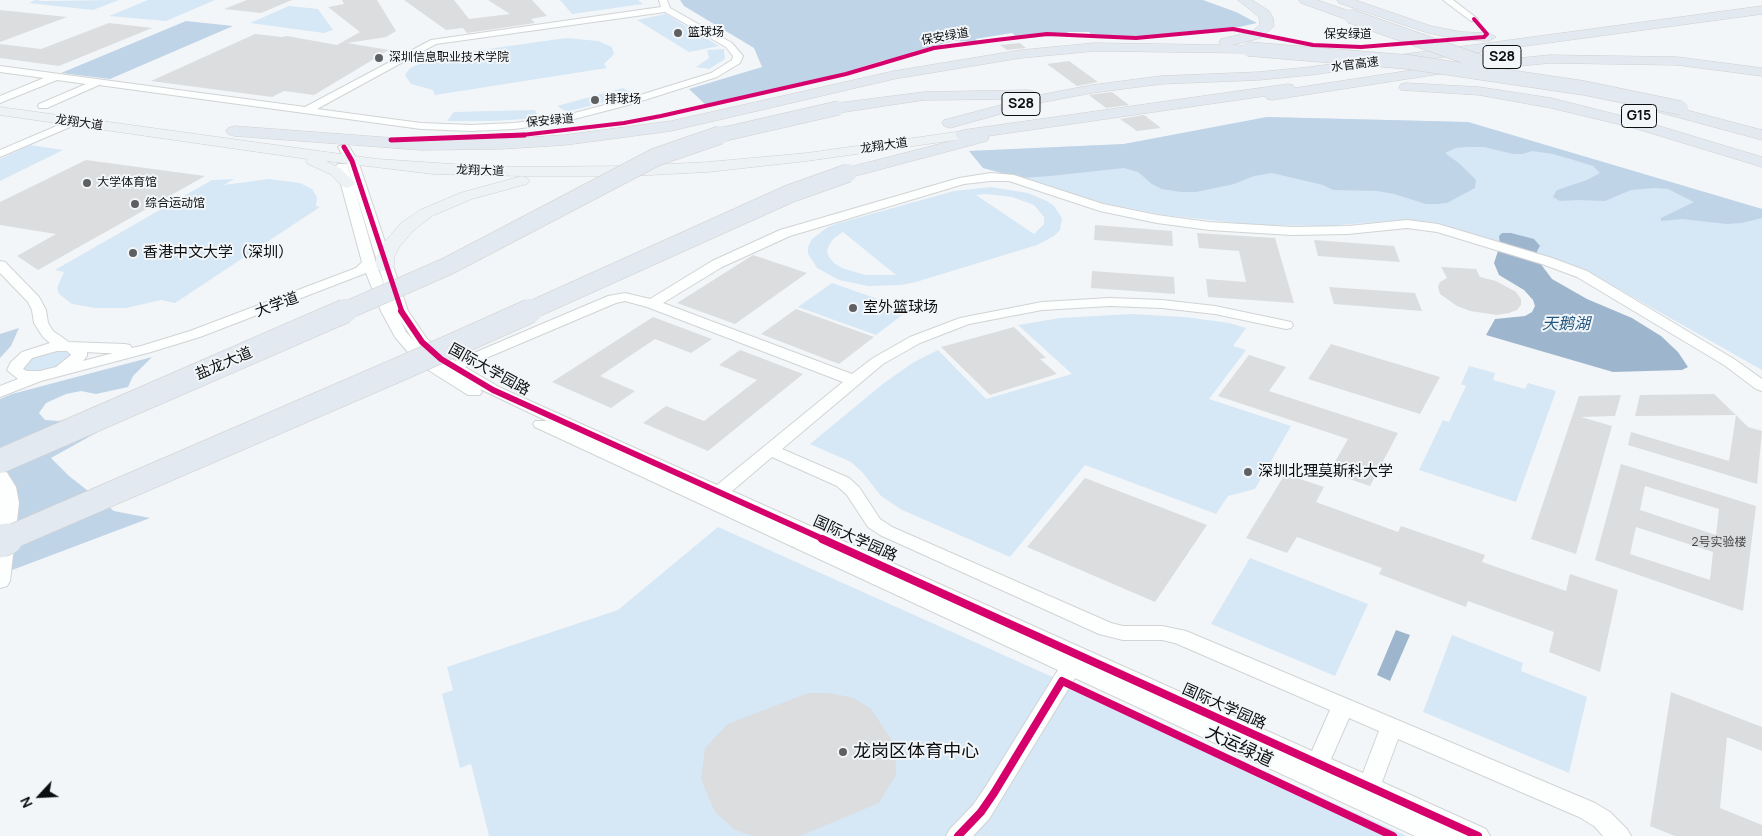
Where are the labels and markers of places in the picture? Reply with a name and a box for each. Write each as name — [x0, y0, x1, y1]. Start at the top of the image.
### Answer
place label: 篮球场 — [688, 26, 724, 40]
marker: 篮球场 — [672, 27, 684, 39]
place label: 深圳信息职业技术学院 — [389, 51, 509, 65]
marker: 深圳信息职业技术学院 — [373, 52, 385, 64]
place label: 排球场 — [605, 93, 641, 107]
marker: 排球场 — [589, 94, 601, 106]
place label: 大学体育馆 — [97, 176, 157, 190]
marker: 大学体育馆 — [81, 177, 93, 189]
place label: 综合运动馆 — [145, 197, 205, 211]
marker: 综合运动馆 — [129, 198, 141, 210]
place label: 香港中文大学（深圳） — [143, 244, 293, 262]
marker: 香港中文大学（深圳） — [127, 247, 139, 259]
place label: 室外篮球场 — [863, 299, 938, 317]
marker: 室外篮球场 — [847, 302, 859, 314]
place label: 深圳北理莫斯科大学 — [1258, 463, 1393, 481]
marker: 深圳北理莫斯科大学 — [1242, 466, 1254, 478]
place label: 龙岗区体育中心 — [853, 741, 979, 763]
marker: 龙岗区体育中心 — [837, 746, 849, 758]

